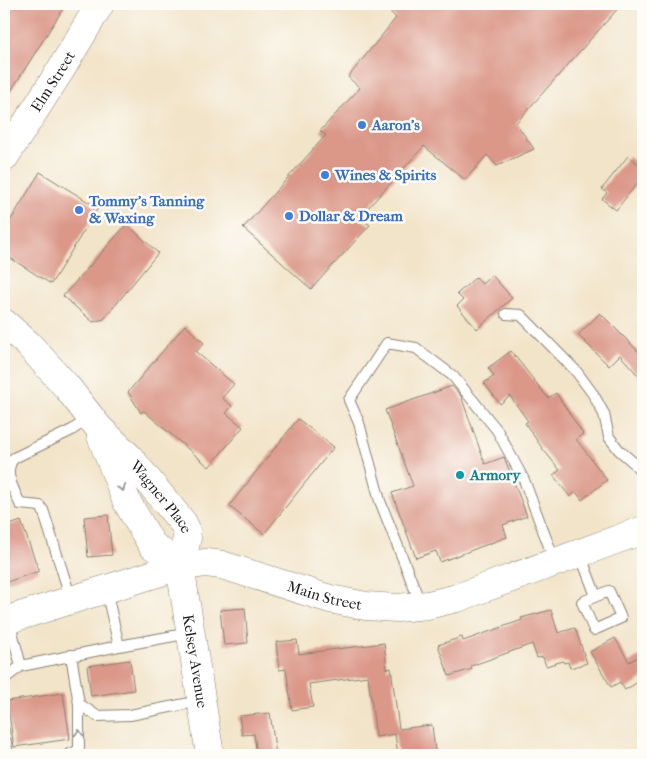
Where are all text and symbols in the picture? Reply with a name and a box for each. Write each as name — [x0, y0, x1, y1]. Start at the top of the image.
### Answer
street label: Elm Street — [27, 47, 79, 115]
place label: Aaron’s — [371, 116, 420, 134]
marker: Aaron’s — [356, 119, 368, 131]
place label: Wines & Spirits — [334, 166, 437, 184]
marker: Wines & Spirits — [319, 169, 331, 181]
place label: Tommy’s Tanning & Waxing — [88, 192, 205, 227]
marker: Tommy’s Tanning & Waxing — [73, 204, 85, 216]
place label: Dollar & Dream — [299, 207, 403, 225]
marker: Dollar & Dream — [283, 210, 295, 222]
street label: Wagner Place — [126, 456, 196, 537]
place label: Armory — [469, 466, 521, 484]
marker: Armory — [454, 469, 466, 481]
one-way arrow — [116, 484, 126, 492]
street label: Main Street — [285, 577, 364, 614]
street label: Kelsey Avenue — [179, 613, 212, 710]
one-way arrow — [74, 729, 84, 737]

